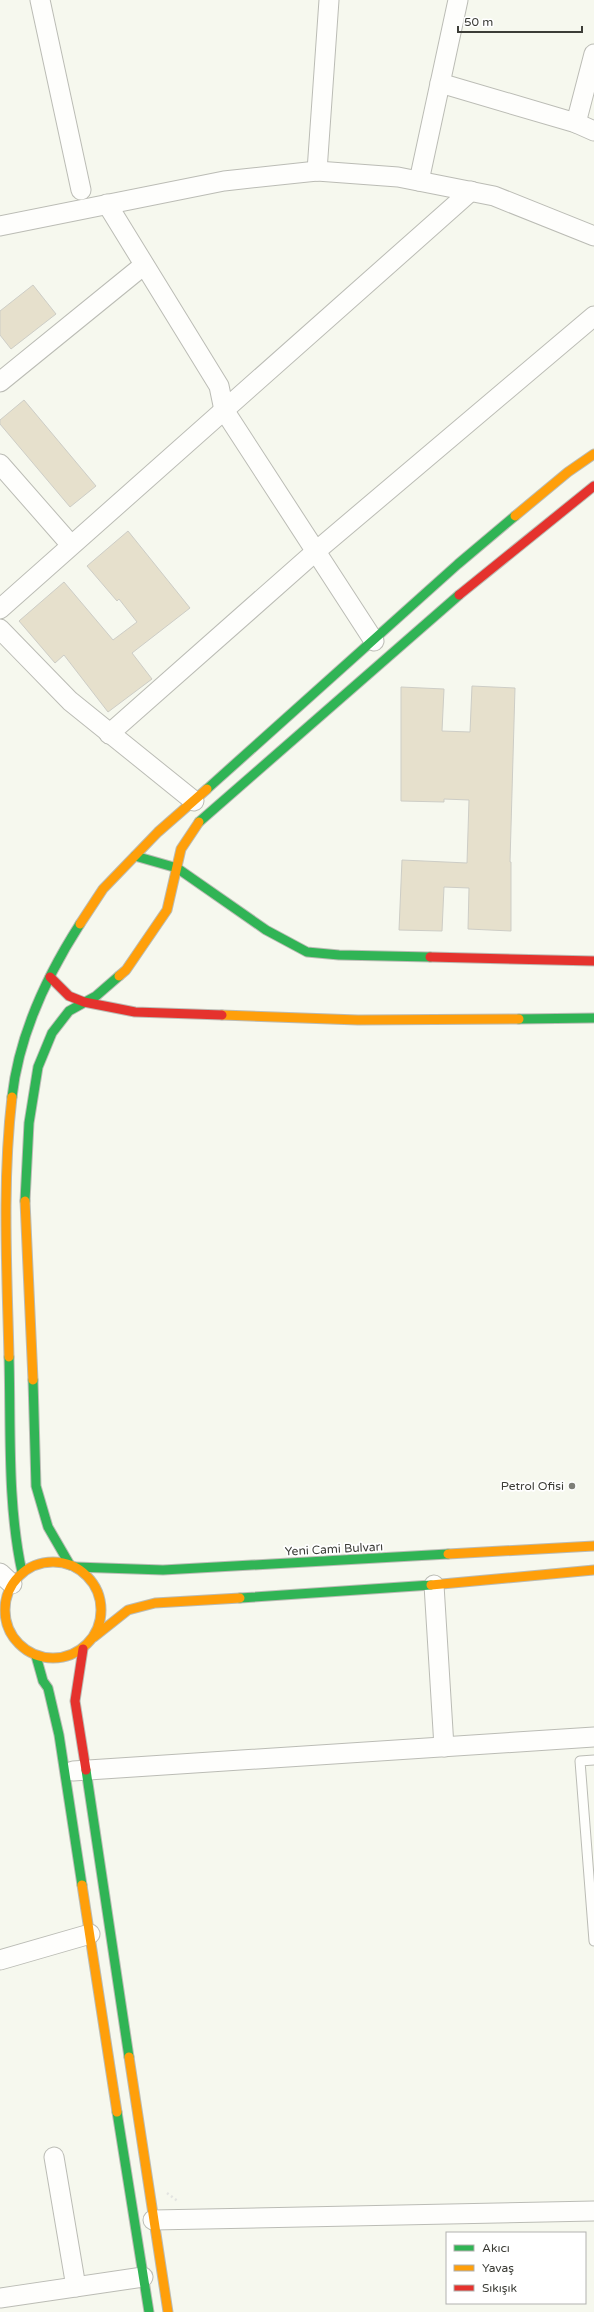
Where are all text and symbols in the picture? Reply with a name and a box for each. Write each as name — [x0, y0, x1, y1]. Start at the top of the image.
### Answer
scale bar — [458, 8, 582, 34]
text: 50 m — [464, 15, 493, 29]
place label: Petrol Ofisi — [501, 1479, 564, 1493]
marker: Petrol Ofisi — [567, 1481, 577, 1491]
street label: Yeni Cami Bulvarı — [285, 1539, 383, 1559]
legend — [446, 2232, 586, 2304]
text: Akıcı — [482, 2241, 510, 2255]
text: Yavaş — [482, 2261, 514, 2275]
text: Sıkışık — [482, 2281, 518, 2295]

